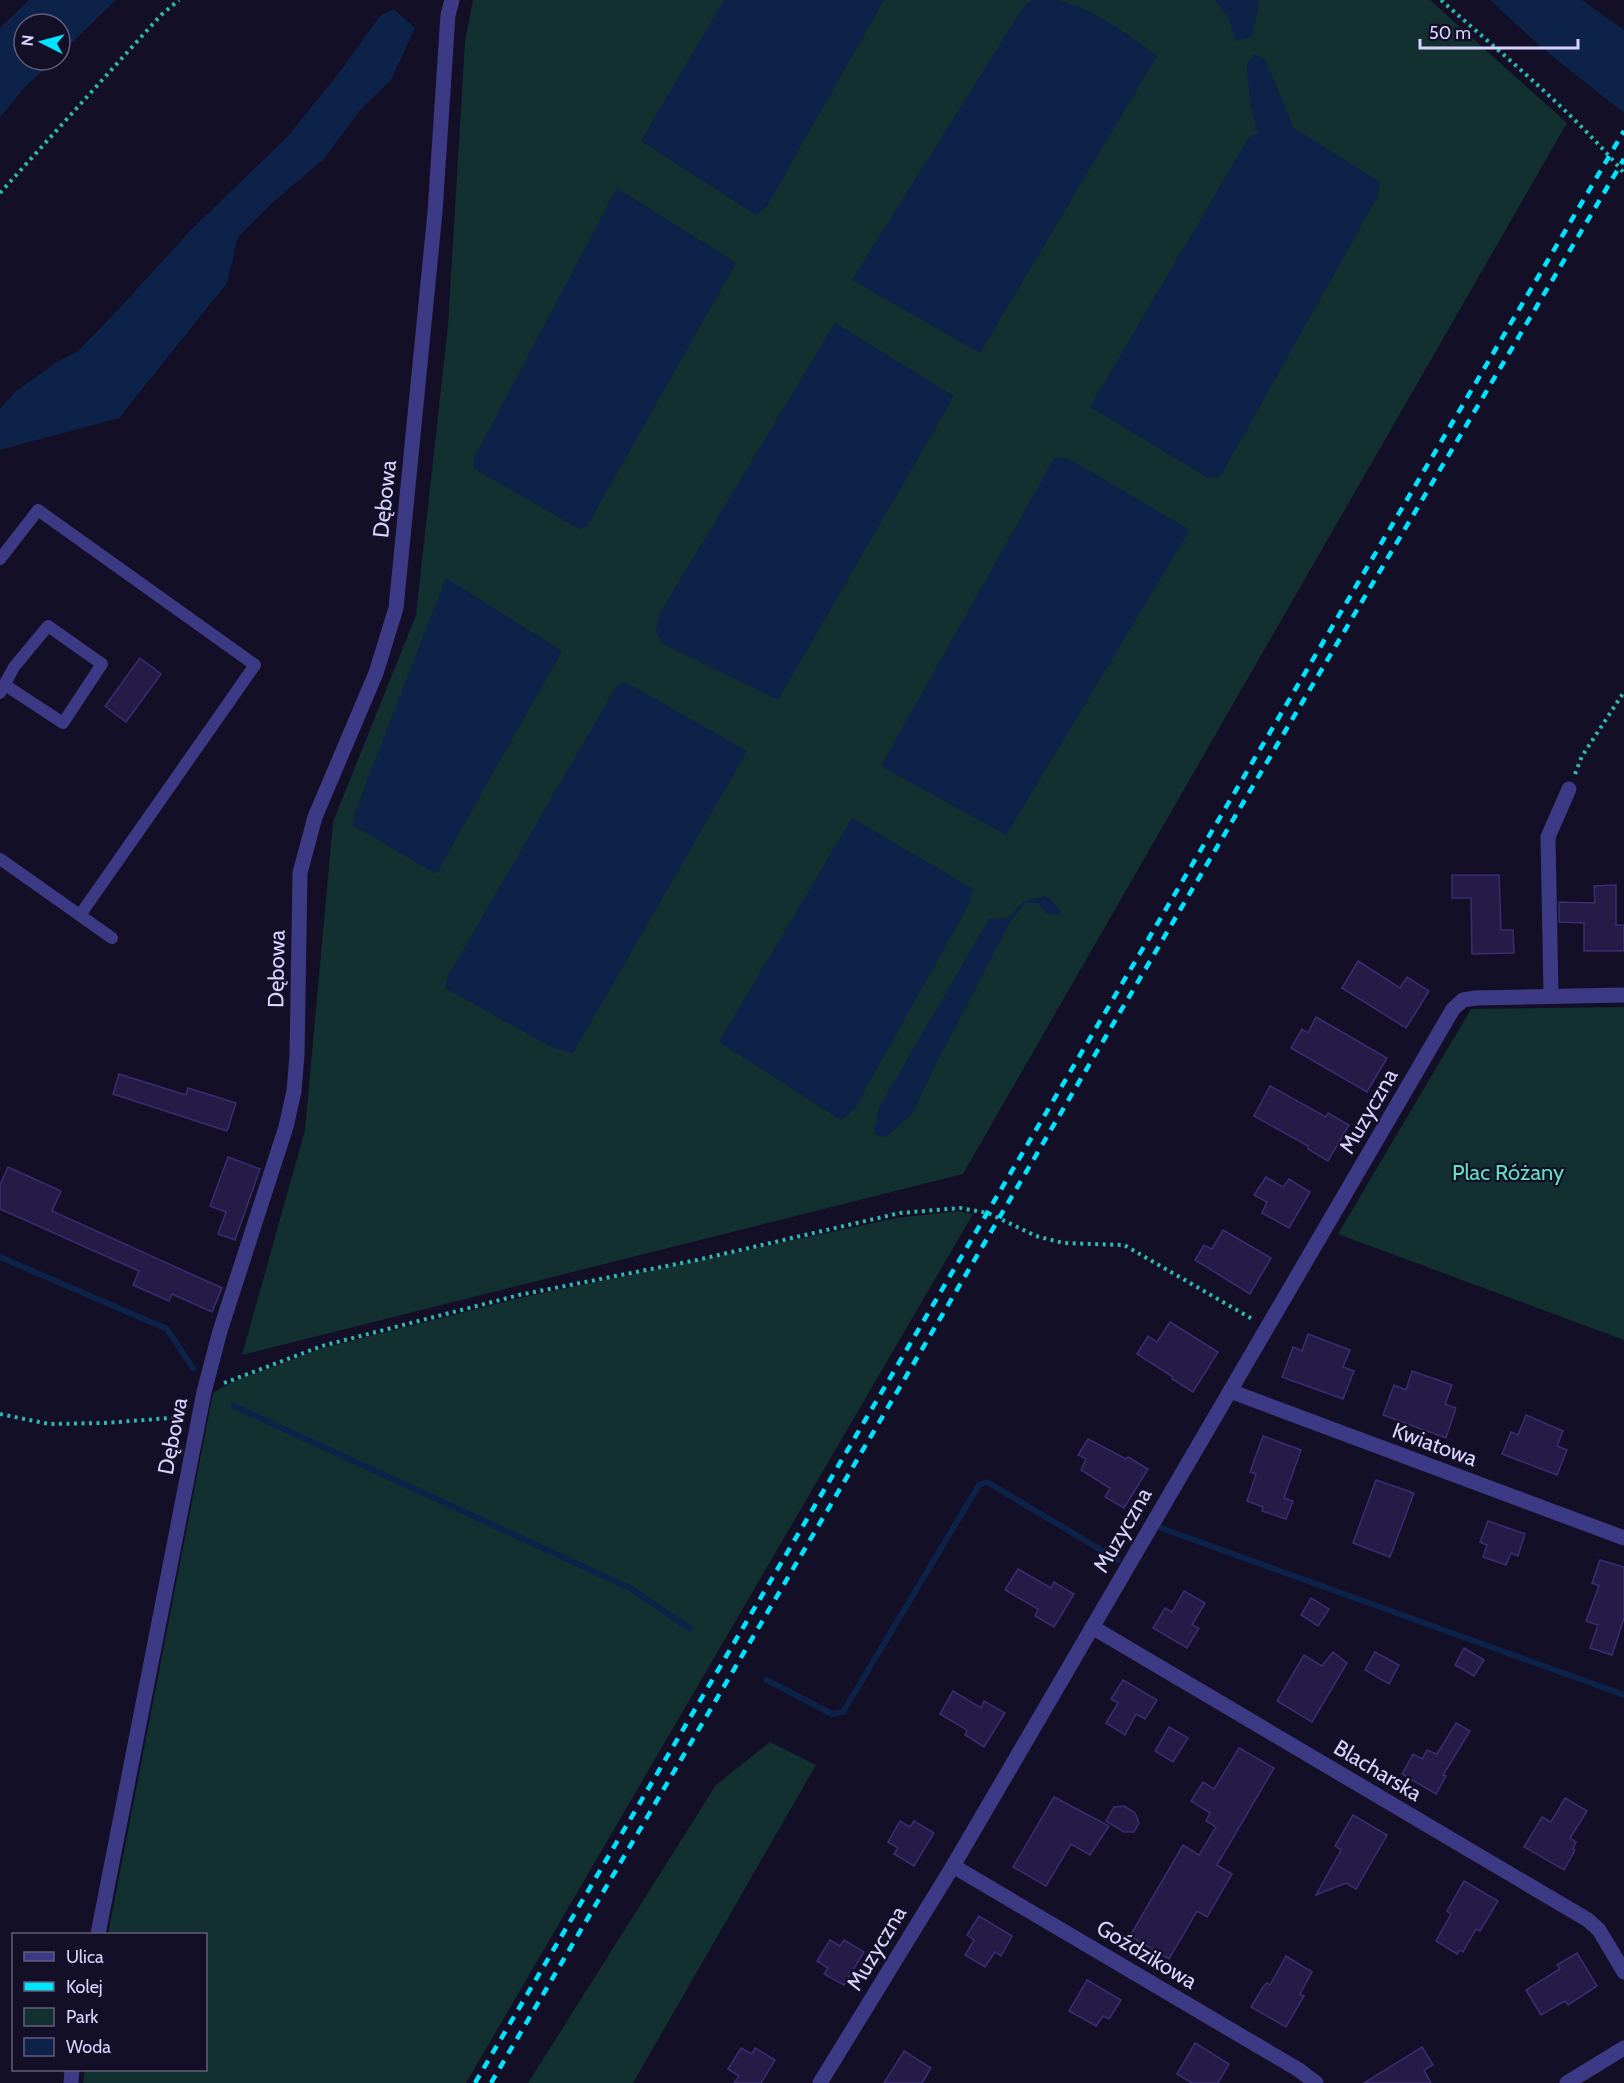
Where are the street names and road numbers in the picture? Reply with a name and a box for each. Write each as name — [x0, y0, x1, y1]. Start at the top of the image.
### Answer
street label: Dębowa — [367, 458, 402, 539]
street label: Dębowa — [262, 929, 291, 1008]
street label: Muzyczna — [1333, 1064, 1404, 1159]
street label: Dębowa — [152, 1395, 193, 1477]
street label: Kwiatowa — [1389, 1417, 1481, 1472]
street label: Muzyczna — [1087, 1483, 1158, 1578]
street label: Blacharska — [1329, 1734, 1427, 1807]
street label: Muzyczna — [841, 1901, 912, 1995]
street label: Goździkowa — [1092, 1914, 1202, 1995]

